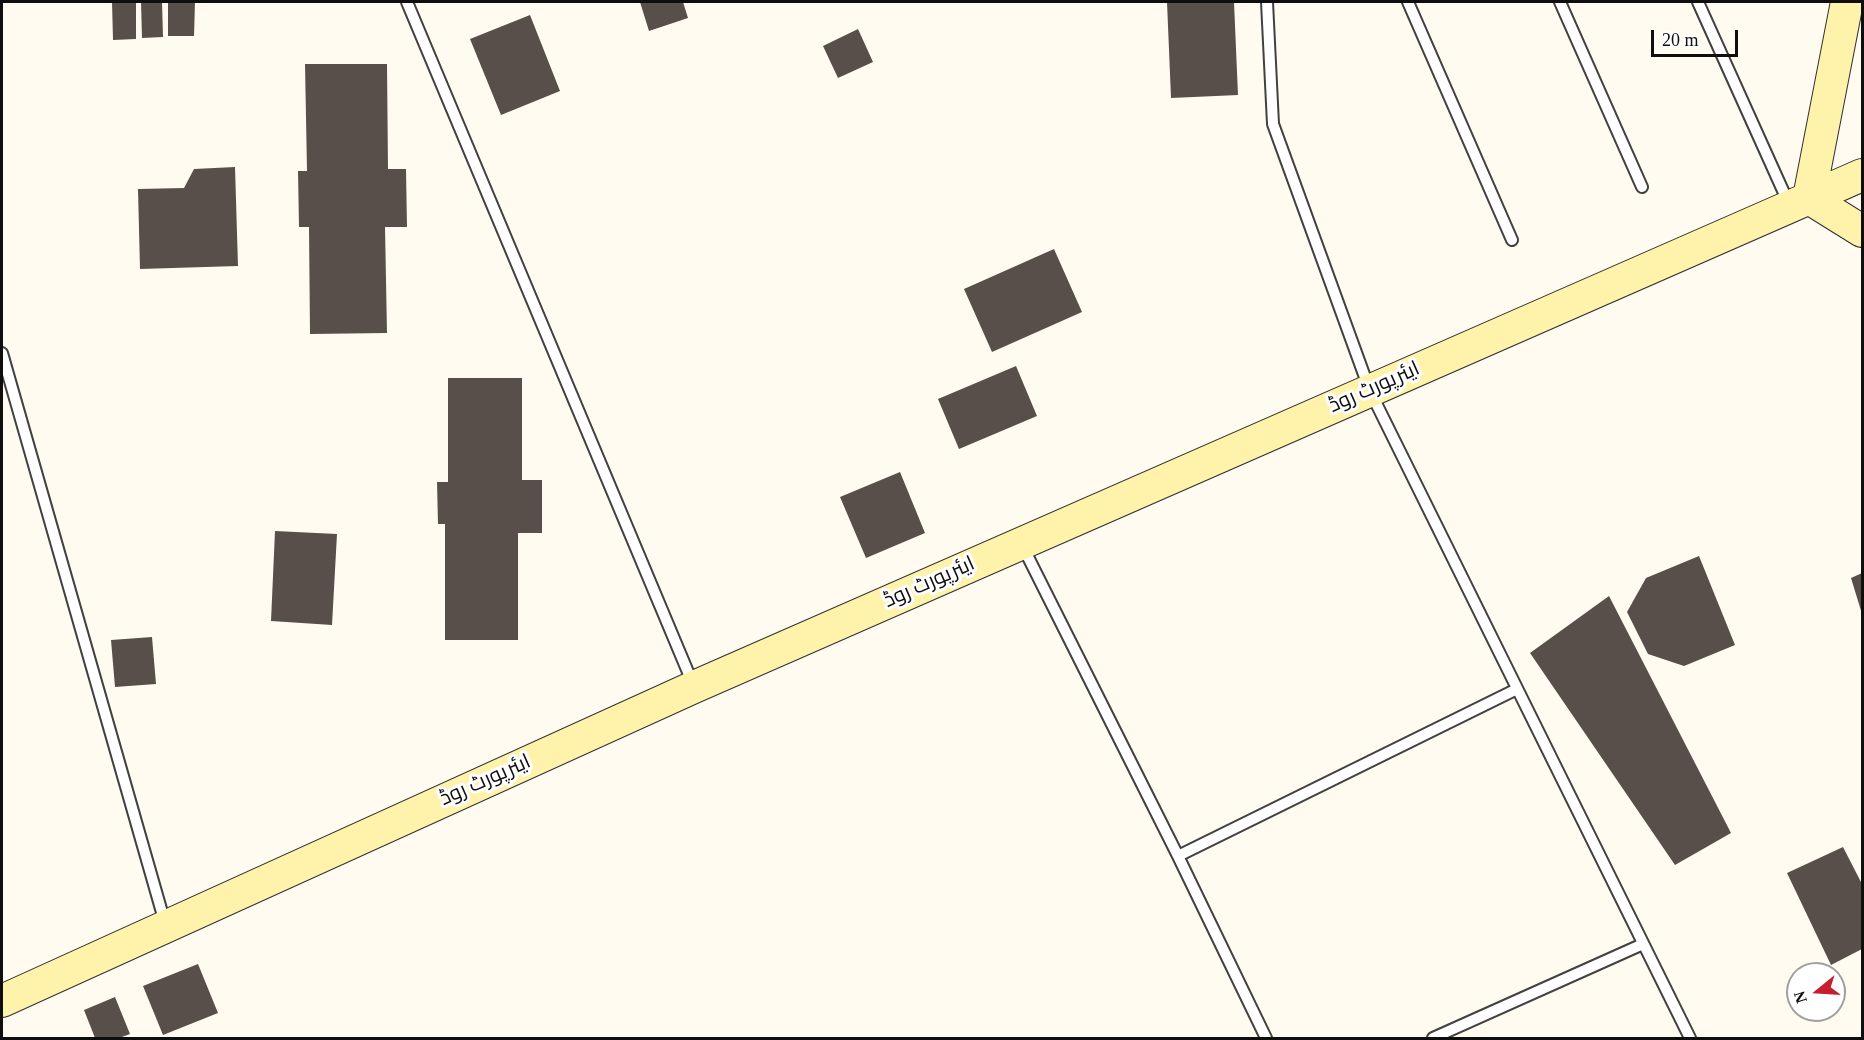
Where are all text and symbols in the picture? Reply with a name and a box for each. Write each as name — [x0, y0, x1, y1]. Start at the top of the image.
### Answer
scale bar — [1654, 18, 1741, 56]
text: 20 m — [1662, 30, 1699, 50]
street label: ایئرپورٹ روڈ — [1326, 358, 1424, 420]
street label: ایئرپورٹ روڈ — [881, 553, 979, 615]
street label: ایئرپورٹ روڈ — [437, 751, 535, 813]
north arrow — [1786, 962, 1846, 1022]
text: N — [1790, 989, 1810, 1005]

